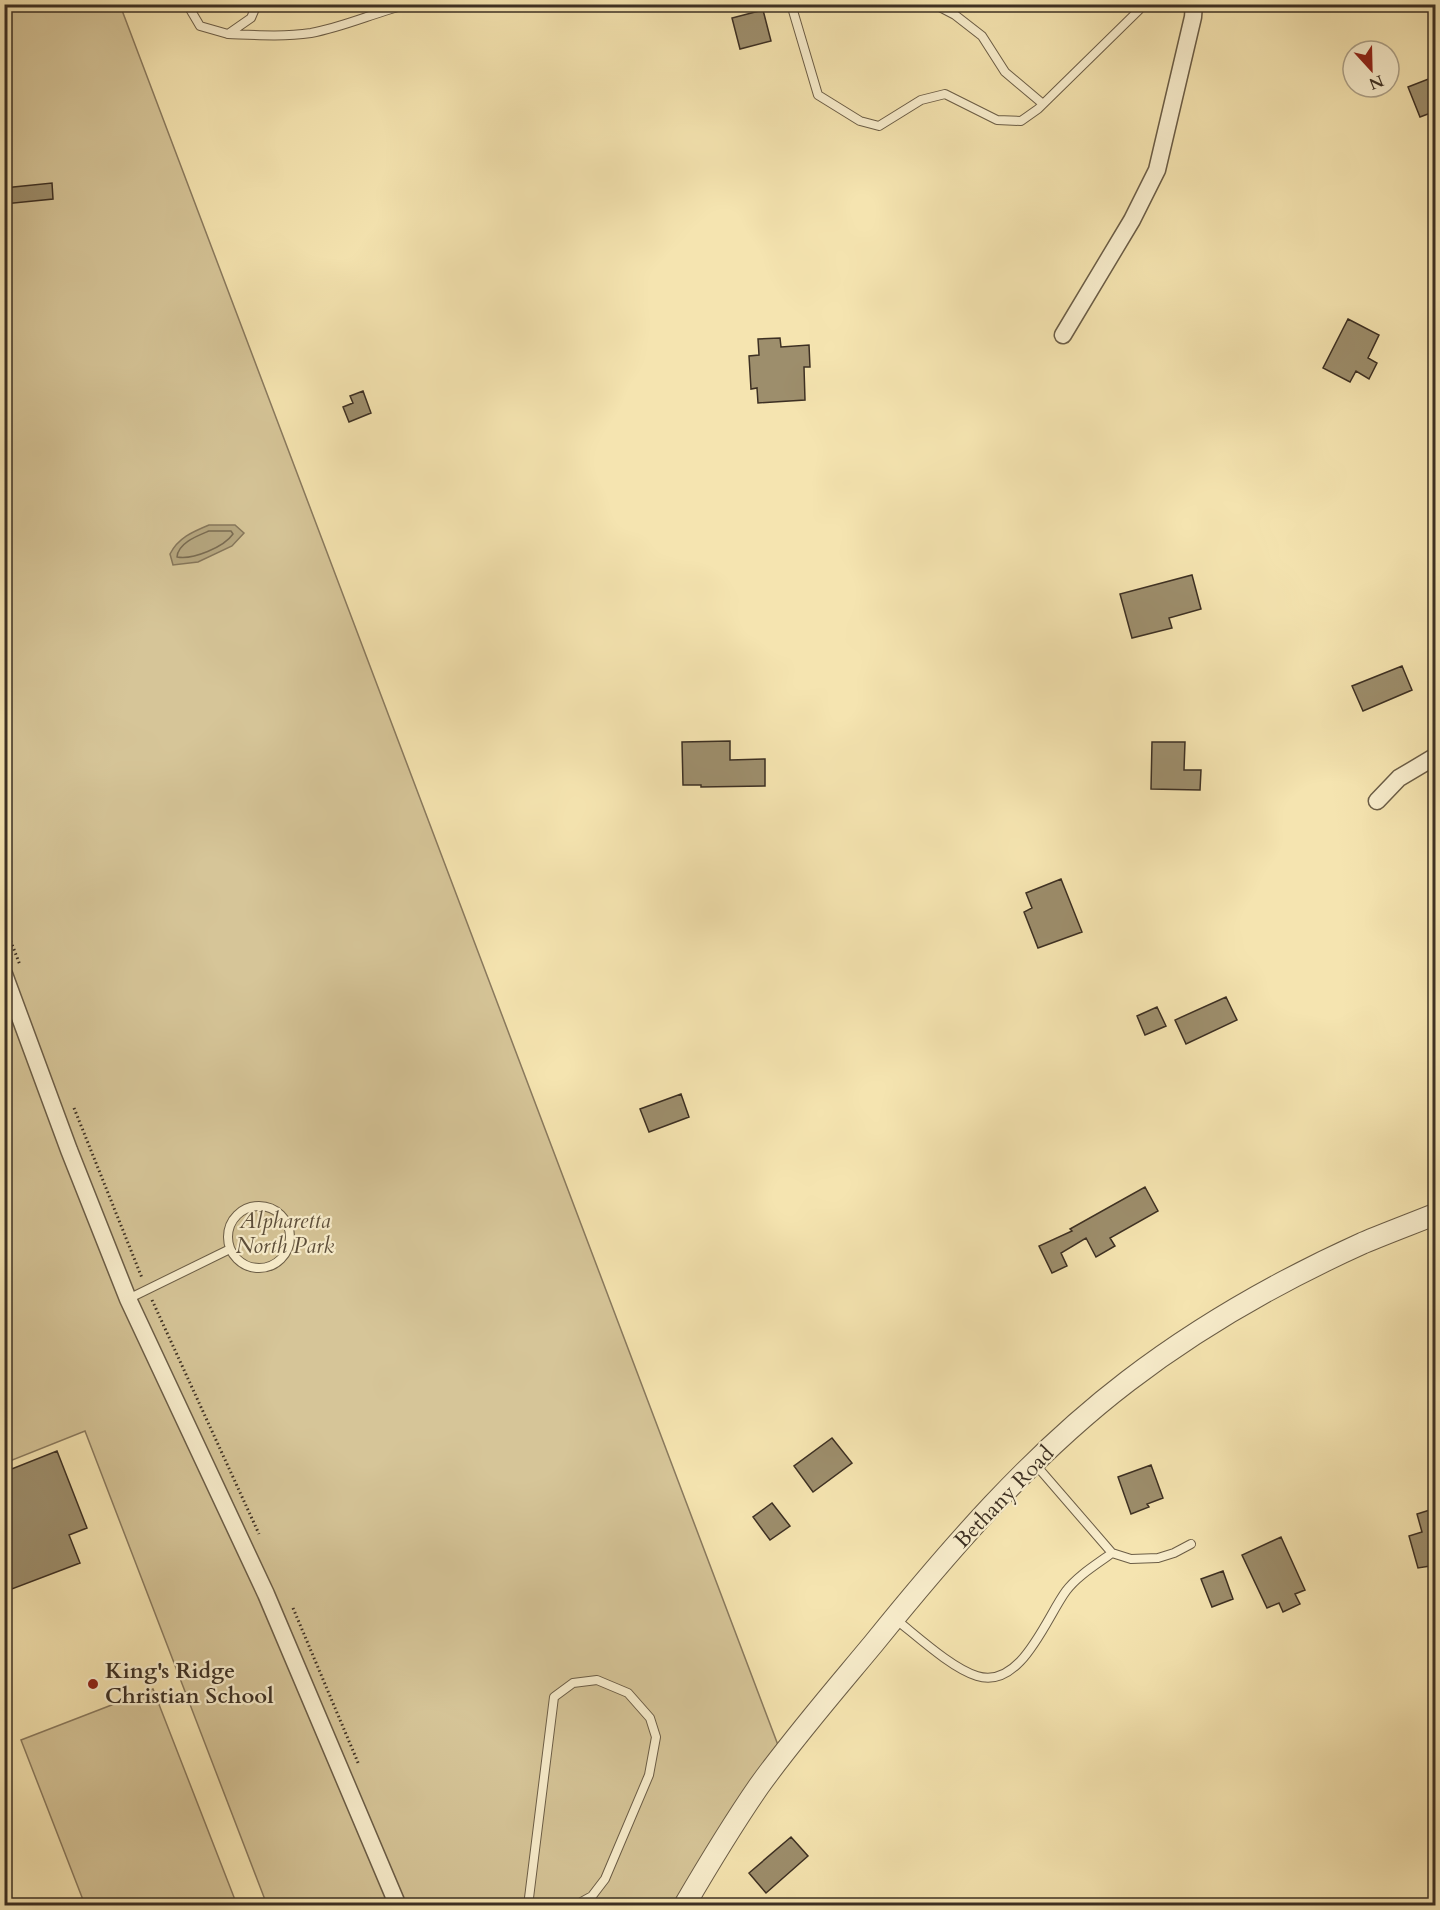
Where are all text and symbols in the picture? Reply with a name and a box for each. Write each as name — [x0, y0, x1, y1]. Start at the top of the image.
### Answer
north arrow — [1341, 39, 1401, 99]
text: N — [1366, 69, 1387, 95]
park label: Alpharetta North Park — [236, 1206, 334, 1261]
street label: Bethany Road — [947, 1439, 1061, 1555]
place label: King's Ridge Christian School — [105, 1656, 274, 1711]
marker: King's Ridge Christian School — [86, 1677, 100, 1691]

